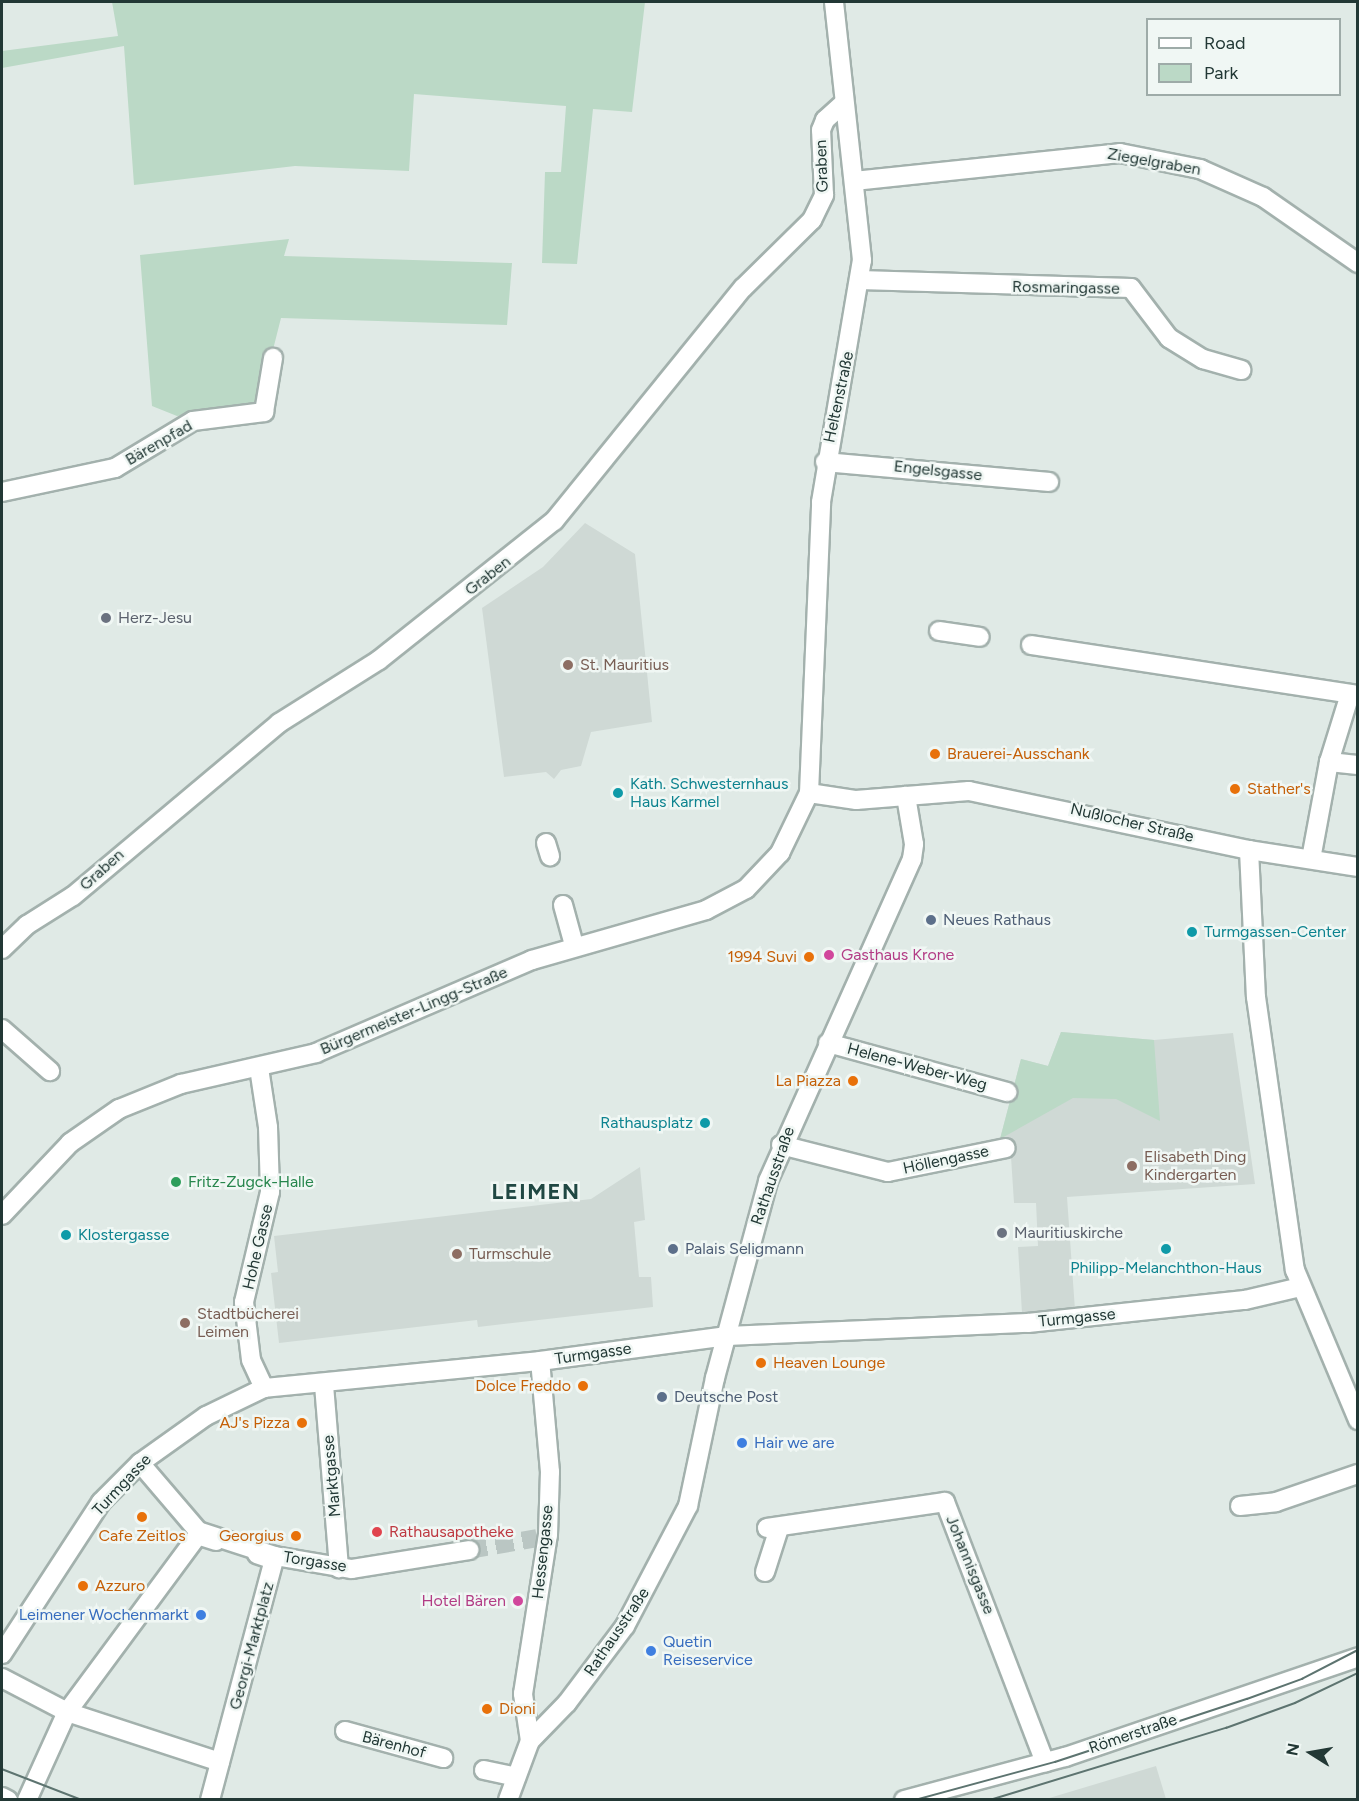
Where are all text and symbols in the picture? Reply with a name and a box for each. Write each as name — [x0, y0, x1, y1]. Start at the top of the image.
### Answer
legend — [1146, 18, 1341, 96]
text: Road — [1204, 32, 1245, 54]
text: Park — [1204, 62, 1238, 84]
street label: Graben — [811, 139, 833, 193]
street label: Ziegelgraben — [1106, 144, 1202, 180]
street label: Rosmaringasse — [1012, 277, 1120, 299]
street label: Heltenstraße — [820, 350, 858, 444]
street label: Bärenpfad — [122, 416, 196, 470]
street label: Engelsgasse — [893, 457, 983, 485]
street label: Graben — [461, 552, 515, 600]
place label: Herz-Jesu — [118, 608, 192, 628]
marker: Herz-Jesu — [99, 611, 113, 625]
place label: St. Mauritius — [580, 655, 669, 675]
marker: St. Mauritius — [561, 658, 575, 672]
place label: Brauerei-Ausschank — [947, 744, 1090, 764]
marker: Brauerei-Ausschank — [928, 747, 942, 761]
place label: Kath. Schwesternhaus Haus Karmel — [630, 774, 788, 812]
place label: Stather's — [1247, 779, 1311, 799]
marker: Stather's — [1228, 782, 1242, 796]
marker: Kath. Schwesternhaus Haus Karmel — [611, 786, 625, 800]
street label: Nußlocher Straße — [1068, 799, 1196, 847]
street label: Graben — [76, 845, 128, 895]
place label: Neues Rathaus — [943, 910, 1051, 930]
marker: Neues Rathaus — [924, 913, 938, 927]
place label: Turmgassen-Center — [1204, 922, 1346, 942]
marker: Turmgassen-Center — [1185, 925, 1199, 939]
place label: Gasthaus Krone — [841, 945, 954, 965]
place label: 1994 Suvi — [728, 947, 797, 967]
marker: Gasthaus Krone — [822, 948, 836, 962]
marker: 1994 Suvi — [802, 950, 816, 964]
street label: Bürgermeister-Lingg-Straße — [317, 963, 511, 1059]
street label: Helene-Weber-Weg — [845, 1039, 989, 1095]
place label: La Piazza — [776, 1071, 841, 1091]
marker: La Piazza — [846, 1074, 860, 1088]
place label: Rathausplatz — [600, 1113, 693, 1133]
marker: Rathausplatz — [698, 1116, 712, 1130]
street label: Rathausstraße — [747, 1124, 799, 1228]
street label: Höllengasse — [901, 1142, 991, 1178]
place label: Elisabeth Ding Kindergarten — [1144, 1147, 1246, 1185]
marker: Elisabeth Ding Kindergarten — [1125, 1159, 1139, 1173]
place label: Fritz-Zugck-Halle — [188, 1172, 314, 1192]
marker: Fritz-Zugck-Halle — [169, 1175, 183, 1189]
district label: LEIMEN — [492, 1179, 580, 1205]
street label: Hohe Gasse — [239, 1203, 277, 1291]
place label: Mauritiuskirche — [1014, 1223, 1123, 1243]
place label: Klostergasse — [78, 1225, 169, 1245]
marker: Mauritiuskirche — [995, 1226, 1009, 1240]
marker: Klostergasse — [59, 1228, 73, 1242]
place label: Palais Seligmann — [685, 1239, 804, 1259]
marker: Palais Seligmann — [666, 1242, 680, 1256]
marker: Philipp-Melanchthon-Haus — [1159, 1242, 1173, 1256]
place label: Turmschule — [469, 1244, 551, 1264]
marker: Turmschule — [450, 1247, 464, 1261]
place label: Philipp-Melanchthon-Haus — [1070, 1258, 1262, 1278]
place label: Stadtbücherei Leimen — [197, 1304, 299, 1342]
street label: Turmgasse — [1038, 1304, 1116, 1332]
marker: Stadtbücherei Leimen — [178, 1316, 192, 1330]
street label: Turmgasse — [553, 1339, 633, 1369]
place label: Heaven Lounge — [773, 1353, 885, 1373]
marker: Heaven Lounge — [754, 1356, 768, 1370]
place label: Dolce Freddo — [475, 1376, 571, 1396]
marker: Dolce Freddo — [576, 1379, 590, 1393]
place label: Deutsche Post — [674, 1387, 778, 1407]
marker: Deutsche Post — [655, 1390, 669, 1404]
place label: AJ's Pizza — [219, 1413, 290, 1433]
marker: AJ's Pizza — [295, 1416, 309, 1430]
place label: Hair we are — [754, 1433, 835, 1453]
street label: Marktgasse — [319, 1434, 345, 1518]
marker: Hair we are — [735, 1436, 749, 1450]
street label: Turmgasse — [89, 1450, 155, 1520]
street label: Hessengasse — [529, 1504, 557, 1600]
marker: Cafe Zeitlos — [135, 1510, 149, 1524]
street label: Johannisgasse — [941, 1513, 999, 1617]
place label: Rathausapotheke — [389, 1522, 514, 1542]
marker: Rathausapotheke — [370, 1525, 384, 1539]
place label: Cafe Zeitlos — [98, 1526, 186, 1546]
place label: Georgius — [219, 1526, 284, 1546]
marker: Georgius — [289, 1529, 303, 1543]
street label: Torgasse — [282, 1548, 348, 1576]
place label: Azzuro — [95, 1576, 145, 1596]
marker: Azzuro — [76, 1579, 90, 1593]
street label: Georgi-Marktplatz — [226, 1580, 278, 1712]
street label: Rathausstraße — [580, 1584, 654, 1680]
place label: Hotel Bären — [421, 1591, 506, 1611]
marker: Hotel Bären — [511, 1594, 525, 1608]
place label: Leimener Wochenmarkt — [19, 1605, 189, 1625]
marker: Leimener Wochenmarkt — [194, 1608, 208, 1622]
place label: Quetin Reiseservice — [663, 1632, 753, 1670]
marker: Quetin Reiseservice — [644, 1644, 658, 1658]
place label: Dioni — [499, 1699, 536, 1719]
marker: Dioni — [480, 1702, 494, 1716]
street label: Römerstraße — [1086, 1710, 1180, 1758]
north arrow — [1281, 1723, 1341, 1783]
street label: Bärenhof — [360, 1727, 428, 1763]
text: N — [1282, 1742, 1303, 1757]

